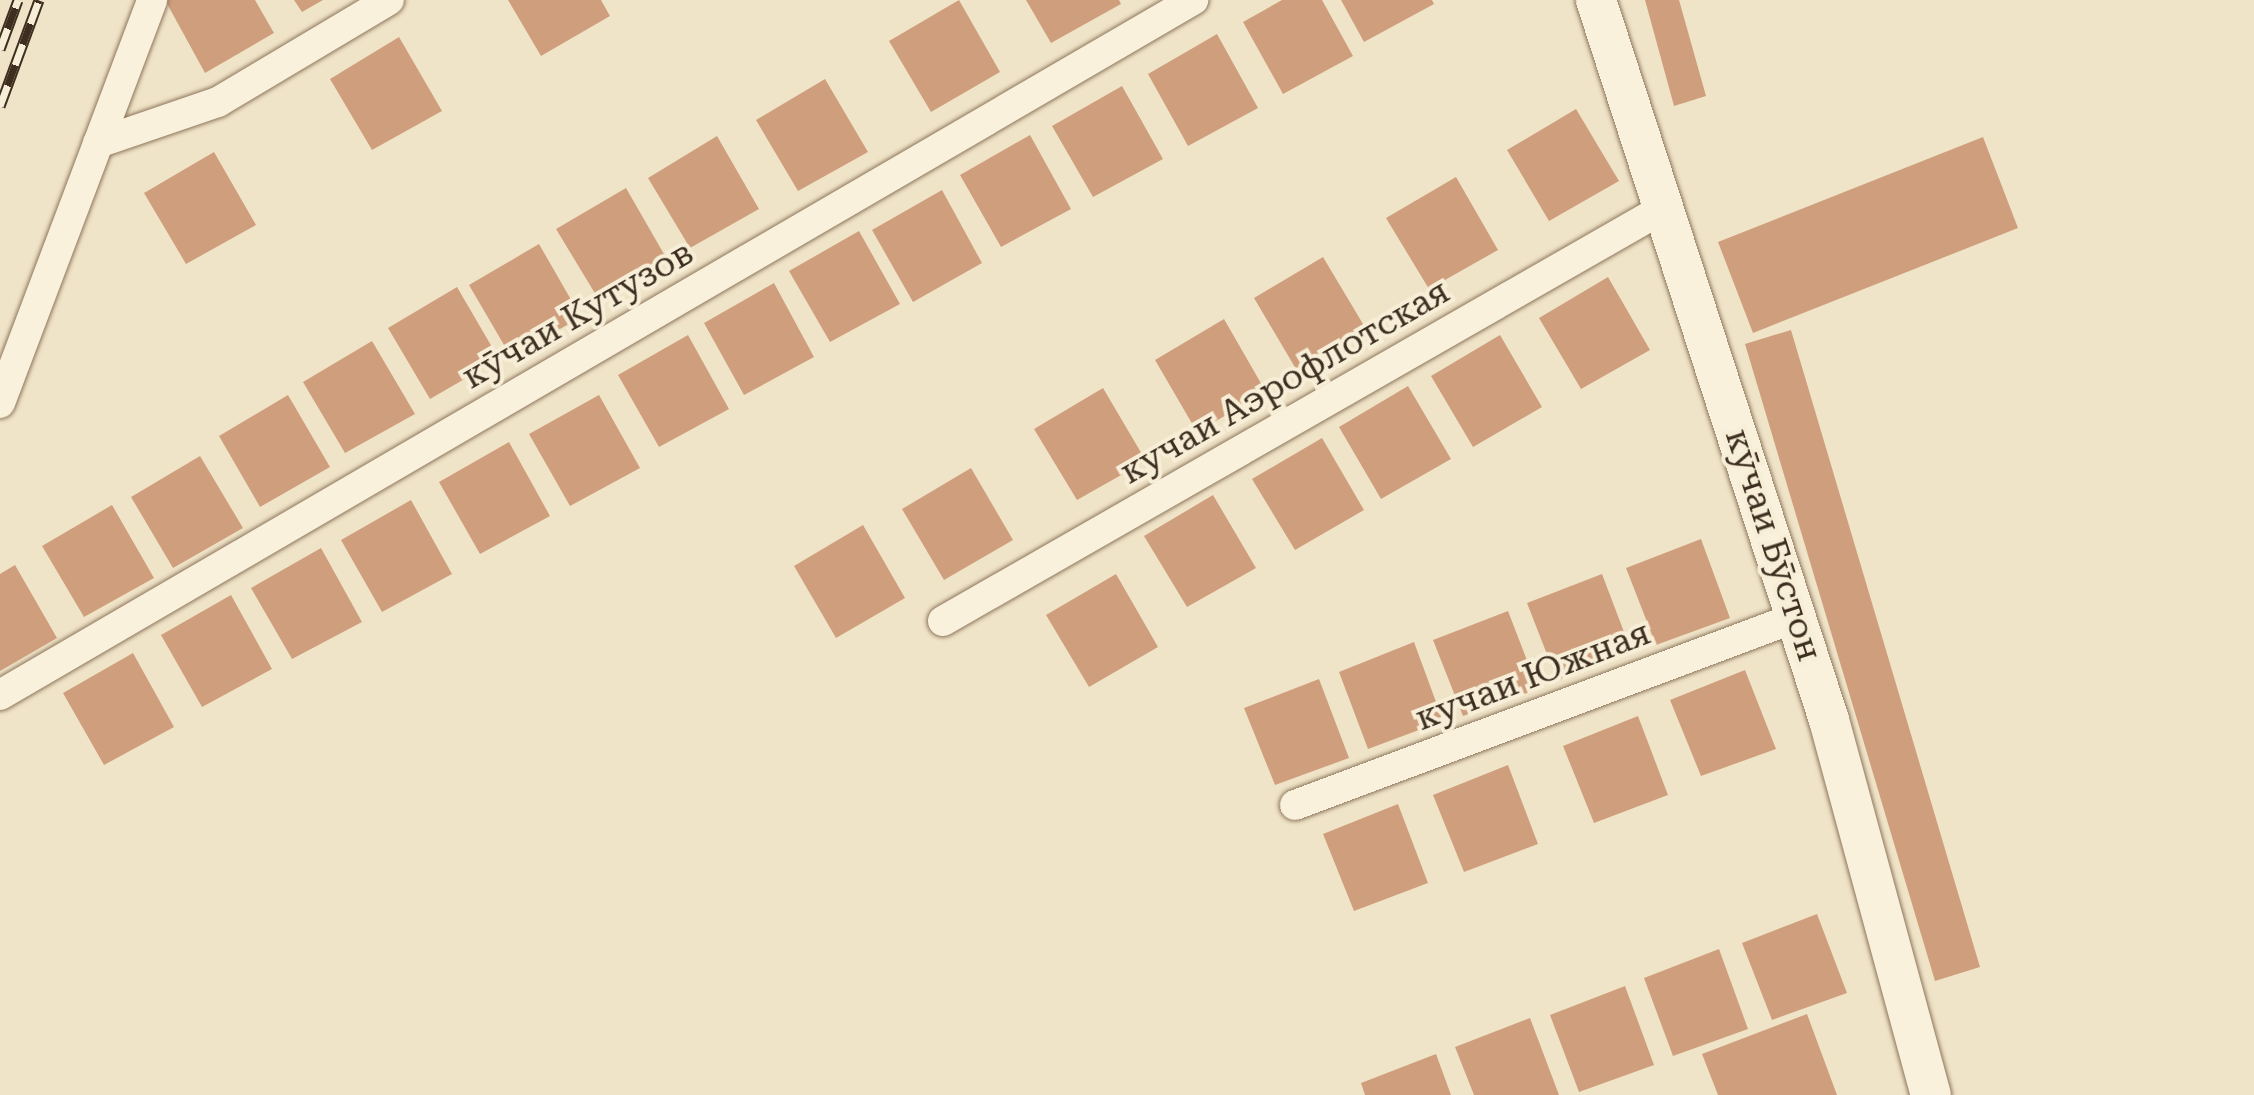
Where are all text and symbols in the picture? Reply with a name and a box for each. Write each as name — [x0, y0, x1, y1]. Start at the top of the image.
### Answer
street label: кӯчаи Кутузов — [455, 232, 701, 398]
street label: кучаи Аэрофлотская — [1113, 271, 1457, 493]
street label: кӯчаи Бӯстон — [1716, 424, 1830, 666]
street label: кучаи Южная — [1410, 612, 1656, 740]

